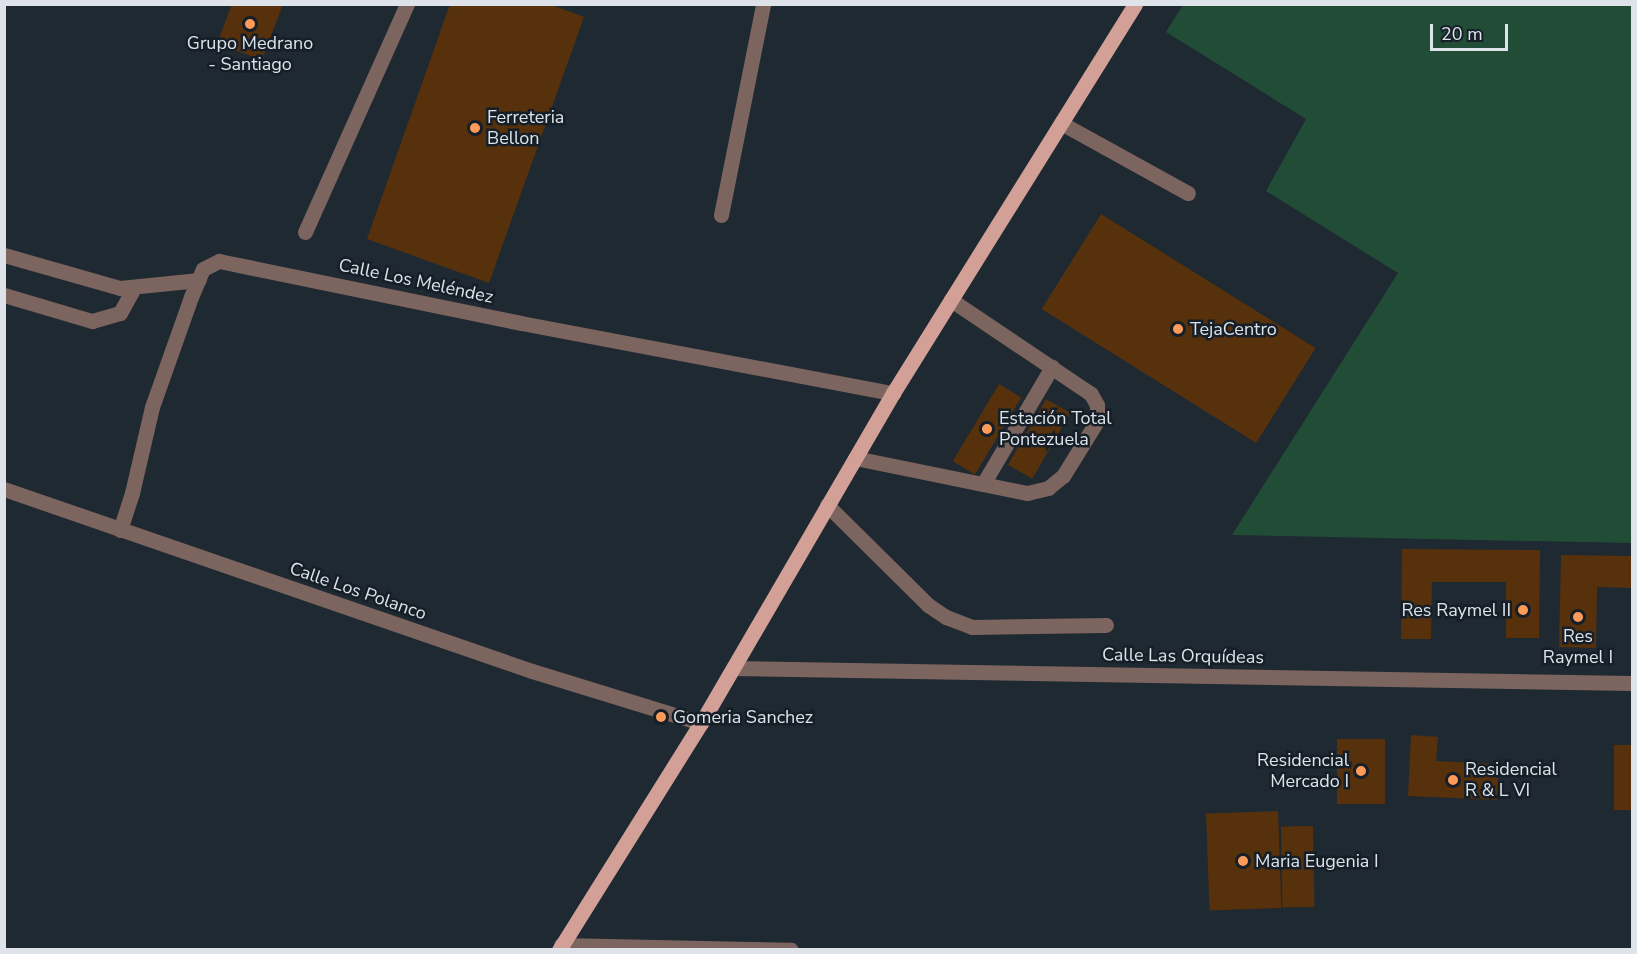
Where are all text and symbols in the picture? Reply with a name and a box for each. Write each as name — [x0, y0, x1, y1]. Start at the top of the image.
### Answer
scale bar — [1433, 12, 1511, 50]
marker: Grupo Medrano - Santiago — [243, 17, 257, 31]
text: 20 m — [1441, 22, 1483, 46]
place label: Grupo Medrano - Santiago — [187, 33, 313, 76]
place label: Ferreteria Bellon — [487, 107, 564, 150]
marker: Ferreteria Bellon — [468, 121, 482, 135]
street label: Calle Los Meléndez — [337, 254, 495, 308]
place label: TejaCentro — [1190, 318, 1277, 340]
marker: TejaCentro — [1171, 322, 1185, 336]
place label: Estación Total Pontezuela — [999, 408, 1112, 450]
marker: Estación Total Pontezuela — [980, 422, 994, 436]
street label: Calle Los Polanco — [287, 557, 429, 625]
place label: Res Raymel II — [1401, 599, 1511, 621]
marker: Res Raymel II — [1516, 603, 1530, 617]
marker: Res Raymel I — [1571, 610, 1585, 624]
place label: Res Raymel I — [1543, 626, 1613, 668]
street label: Calle Las Orquídeas — [1102, 644, 1264, 668]
place label: Gomeria Sanchez — [673, 706, 813, 728]
marker: Gomeria Sanchez — [654, 710, 668, 724]
place label: Residencial Mercado I — [1257, 750, 1349, 792]
place label: Residencial R & L VI — [1465, 759, 1557, 802]
marker: Residencial Mercado I — [1354, 764, 1368, 778]
marker: Residencial R & L VI — [1446, 773, 1460, 787]
place label: Maria Eugenia I — [1255, 850, 1379, 872]
marker: Maria Eugenia I — [1236, 854, 1250, 868]

